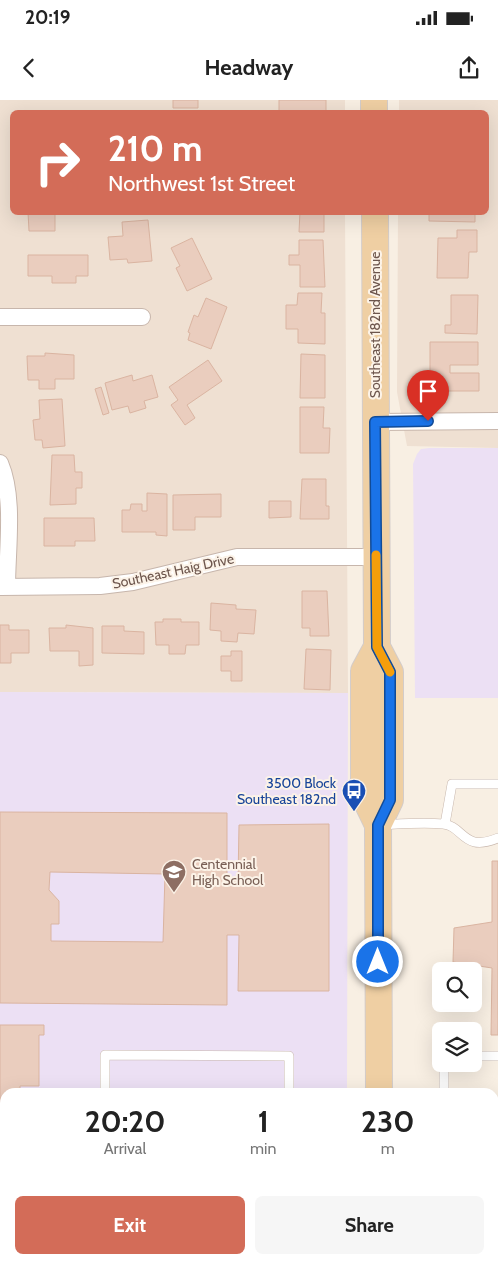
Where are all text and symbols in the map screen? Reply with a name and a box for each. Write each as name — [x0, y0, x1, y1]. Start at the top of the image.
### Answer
text: 20:19 — [25, 6, 70, 29]
icon: back — [15, 54, 43, 82]
text: Headway — [205, 54, 293, 81]
icon: share — [455, 54, 483, 82]
text: 210 m — [108, 127, 202, 170]
icon: right — [25, 130, 90, 195]
text: Northwest 1st Street — [108, 170, 295, 197]
street label: Southeast 182nd Avenue — [366, 252, 384, 398]
pin — [407, 370, 449, 421]
icon: arrive — [414, 377, 442, 405]
street label: Southeast Haig Drive — [110, 549, 236, 593]
place label: 3500 Block Southeast 182nd — [237, 774, 337, 808]
bus stop icon: 3500 Block Southeast 182nd — [341, 778, 367, 812]
place label: Centennial High School — [192, 855, 264, 889]
school or university icon: Centennial High School — [161, 859, 187, 893]
position arrow — [351, 935, 403, 987]
map controls — [432, 962, 482, 1072]
button: search — [432, 962, 482, 1012]
button: layers — [432, 1022, 482, 1072]
text: 20:20 — [85, 1103, 165, 1140]
text: 1 — [258, 1103, 269, 1140]
text: 230 — [361, 1103, 414, 1140]
text: Arrival — [104, 1139, 146, 1158]
text: min — [250, 1139, 276, 1158]
text: m — [381, 1139, 395, 1158]
button: Exit — [15, 1196, 245, 1254]
button: Share — [255, 1196, 484, 1254]

